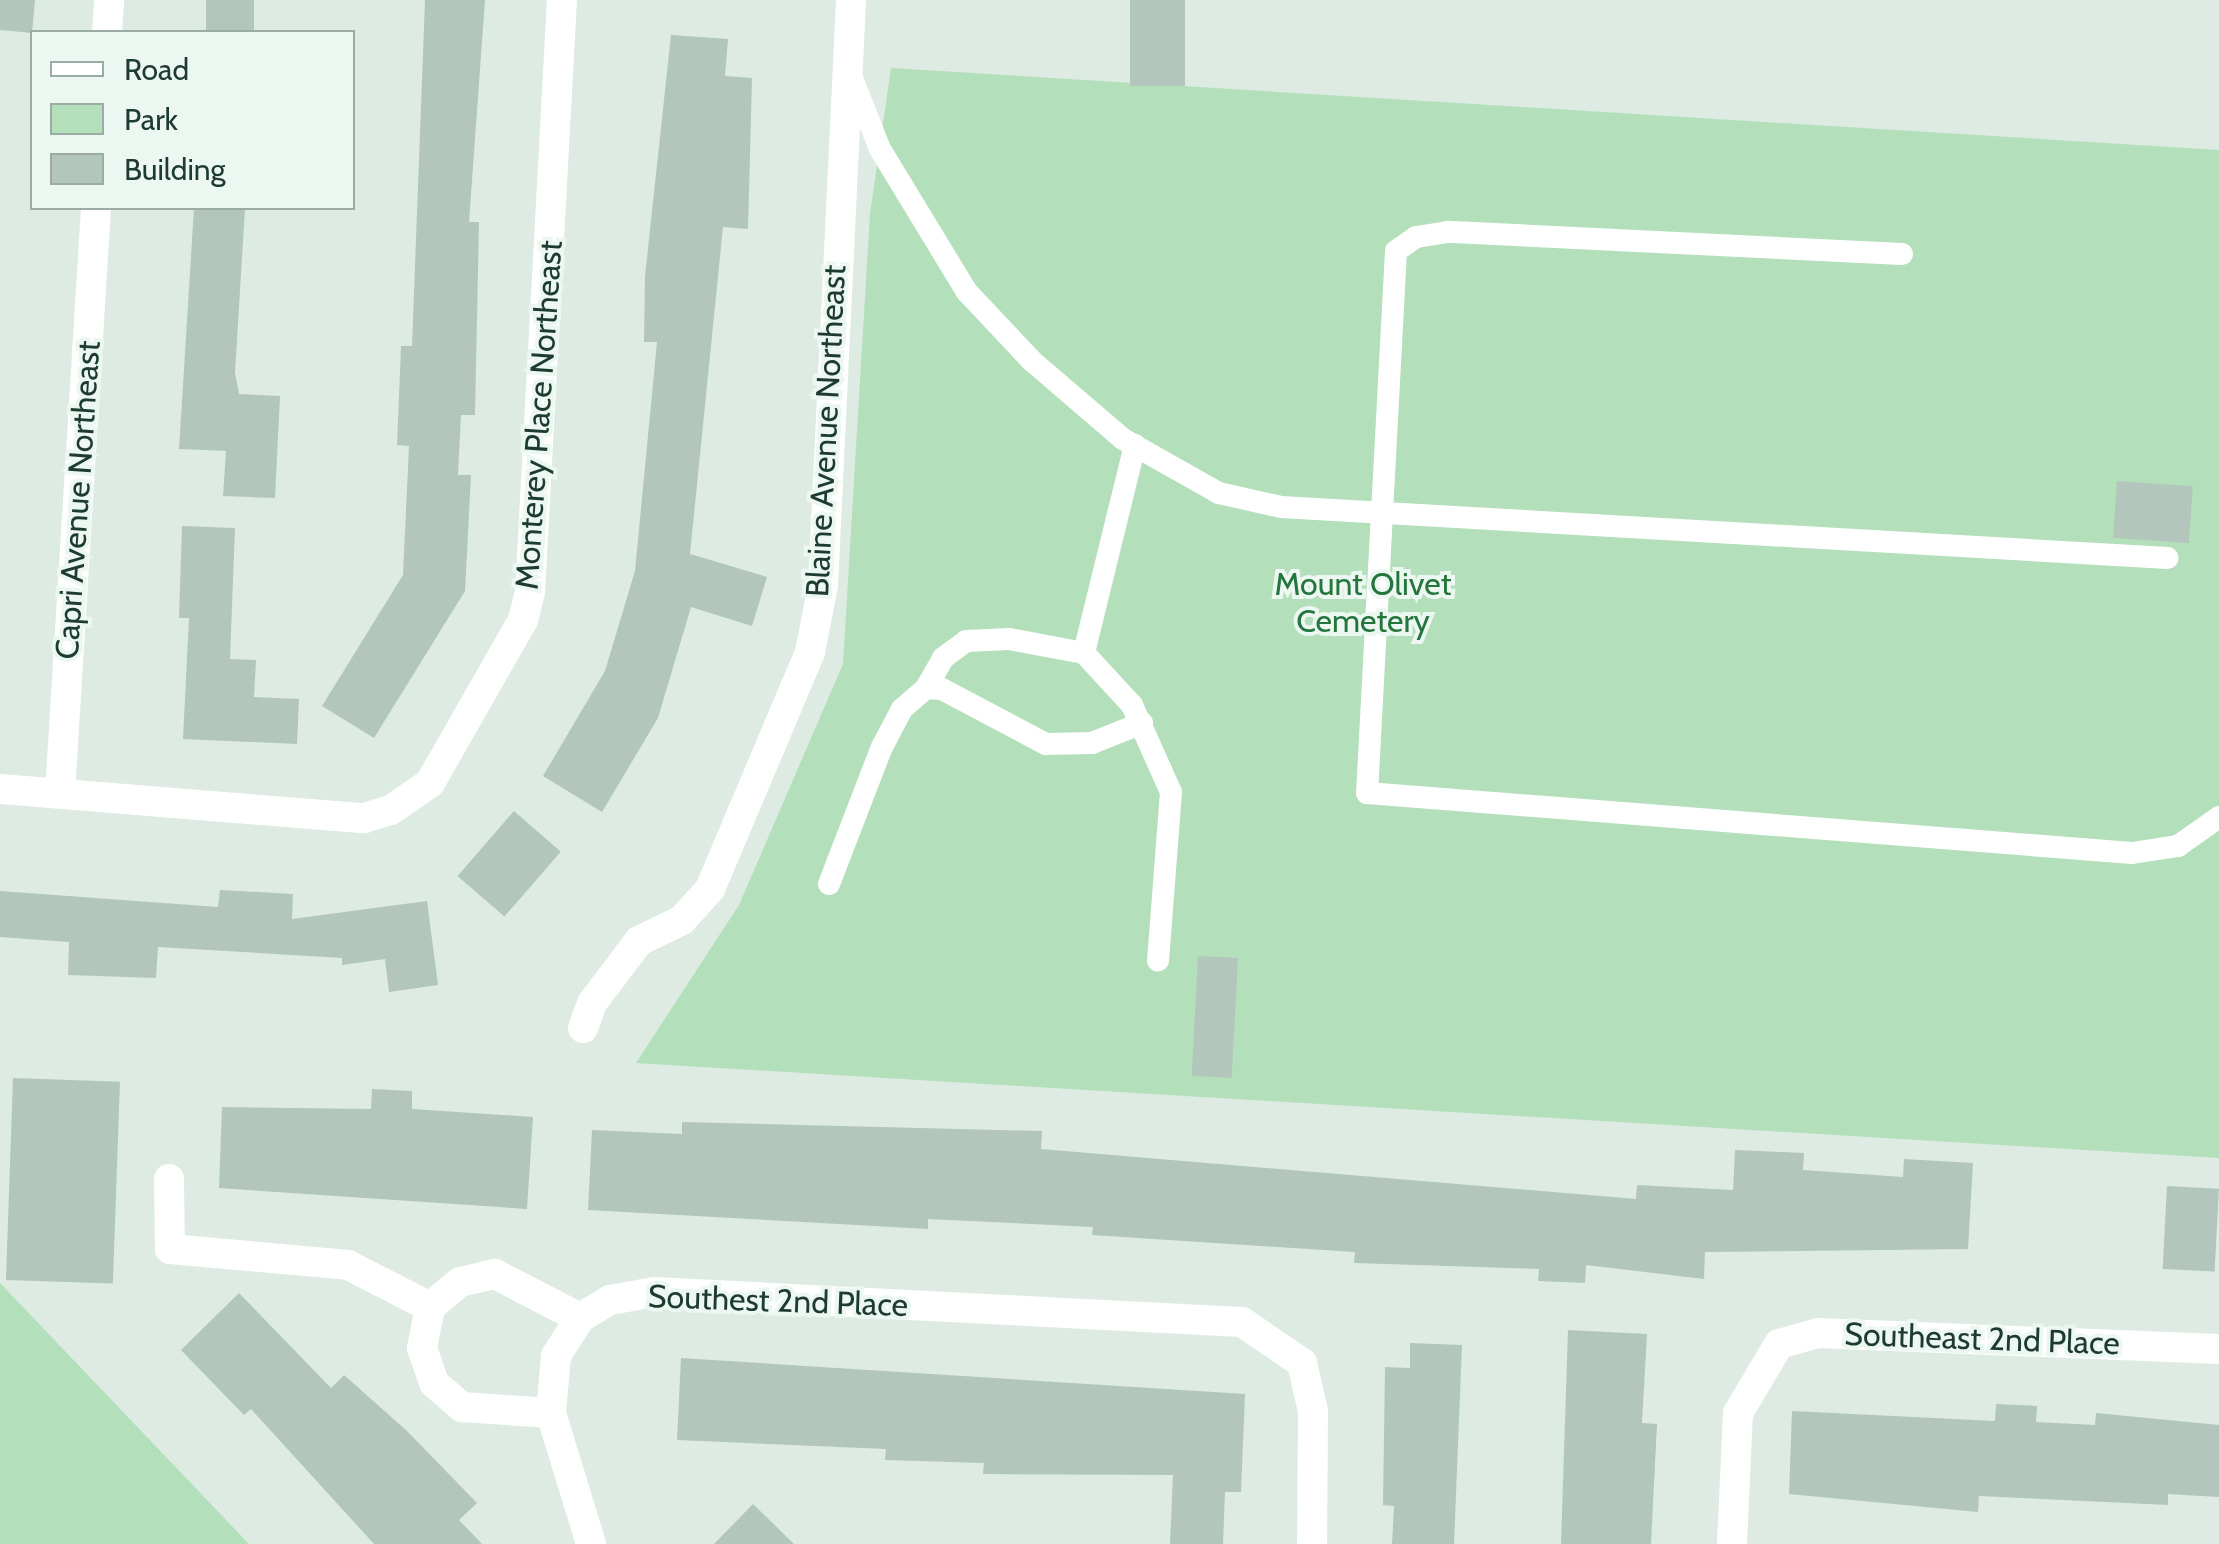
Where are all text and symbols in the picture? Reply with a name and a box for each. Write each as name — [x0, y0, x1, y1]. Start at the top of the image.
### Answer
legend — [30, 30, 355, 210]
text: Road — [124, 51, 189, 88]
text: Park — [124, 101, 178, 138]
text: Building — [124, 151, 226, 188]
street label: Monterey Place Northeast — [508, 239, 570, 591]
street label: Blaine Avenue Northeast — [798, 264, 854, 598]
street label: Capri Avenue Northeast — [48, 339, 108, 661]
park label: Mount Olivet Cemetery — [1275, 566, 1451, 641]
street label: Southest 2nd Place — [647, 1277, 909, 1325]
street label: Southeast 2nd Place — [1844, 1315, 2120, 1363]

